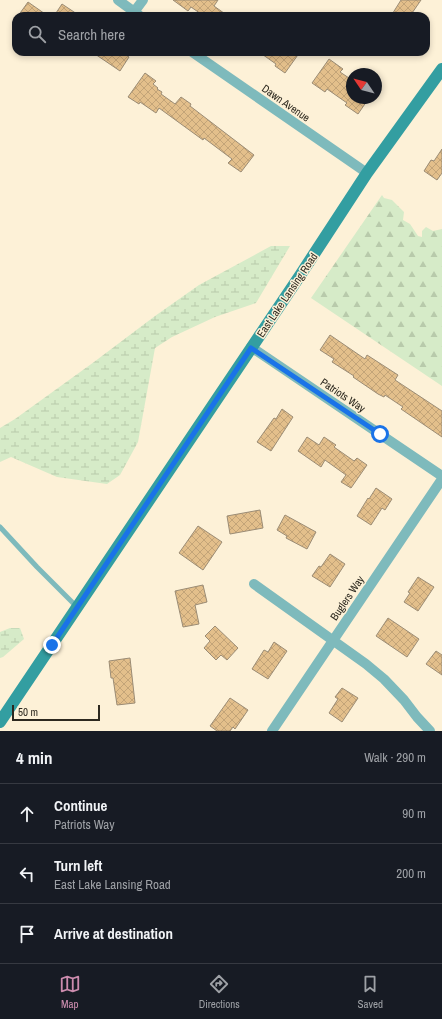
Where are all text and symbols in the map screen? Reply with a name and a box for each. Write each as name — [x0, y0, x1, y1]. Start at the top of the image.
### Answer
search box — [12, 12, 430, 56]
icon: search — [26, 23, 48, 45]
text: Search here — [58, 24, 125, 45]
north arrow — [346, 68, 382, 104]
street label: Dawn Avenue — [259, 81, 313, 125]
street label: East Lake Lansing Road — [254, 250, 320, 340]
street label: Patriots Way — [318, 375, 369, 415]
route start — [371, 425, 389, 443]
street label: Buglers Way — [327, 573, 367, 623]
route end — [43, 636, 61, 654]
scale bar — [12, 703, 100, 722]
text: 50 m — [18, 705, 38, 719]
text: 4 min — [16, 746, 52, 769]
text: Walk · 290 m — [364, 749, 426, 766]
text: Continue — [54, 795, 107, 816]
icon: ahead — [16, 803, 38, 825]
text: 90 m — [402, 805, 426, 822]
text: Patriots Way — [54, 816, 115, 833]
text: Turn left — [54, 855, 102, 876]
icon: left — [16, 863, 38, 885]
text: 200 m — [396, 865, 426, 882]
text: East Lake Lansing Road — [54, 876, 171, 893]
icon: arrive — [16, 923, 38, 945]
text: Arrive at destination — [54, 923, 173, 944]
tab: Map — [59, 973, 81, 1011]
tab: Directions — [199, 973, 240, 1011]
tab: Saved — [358, 973, 383, 1011]

